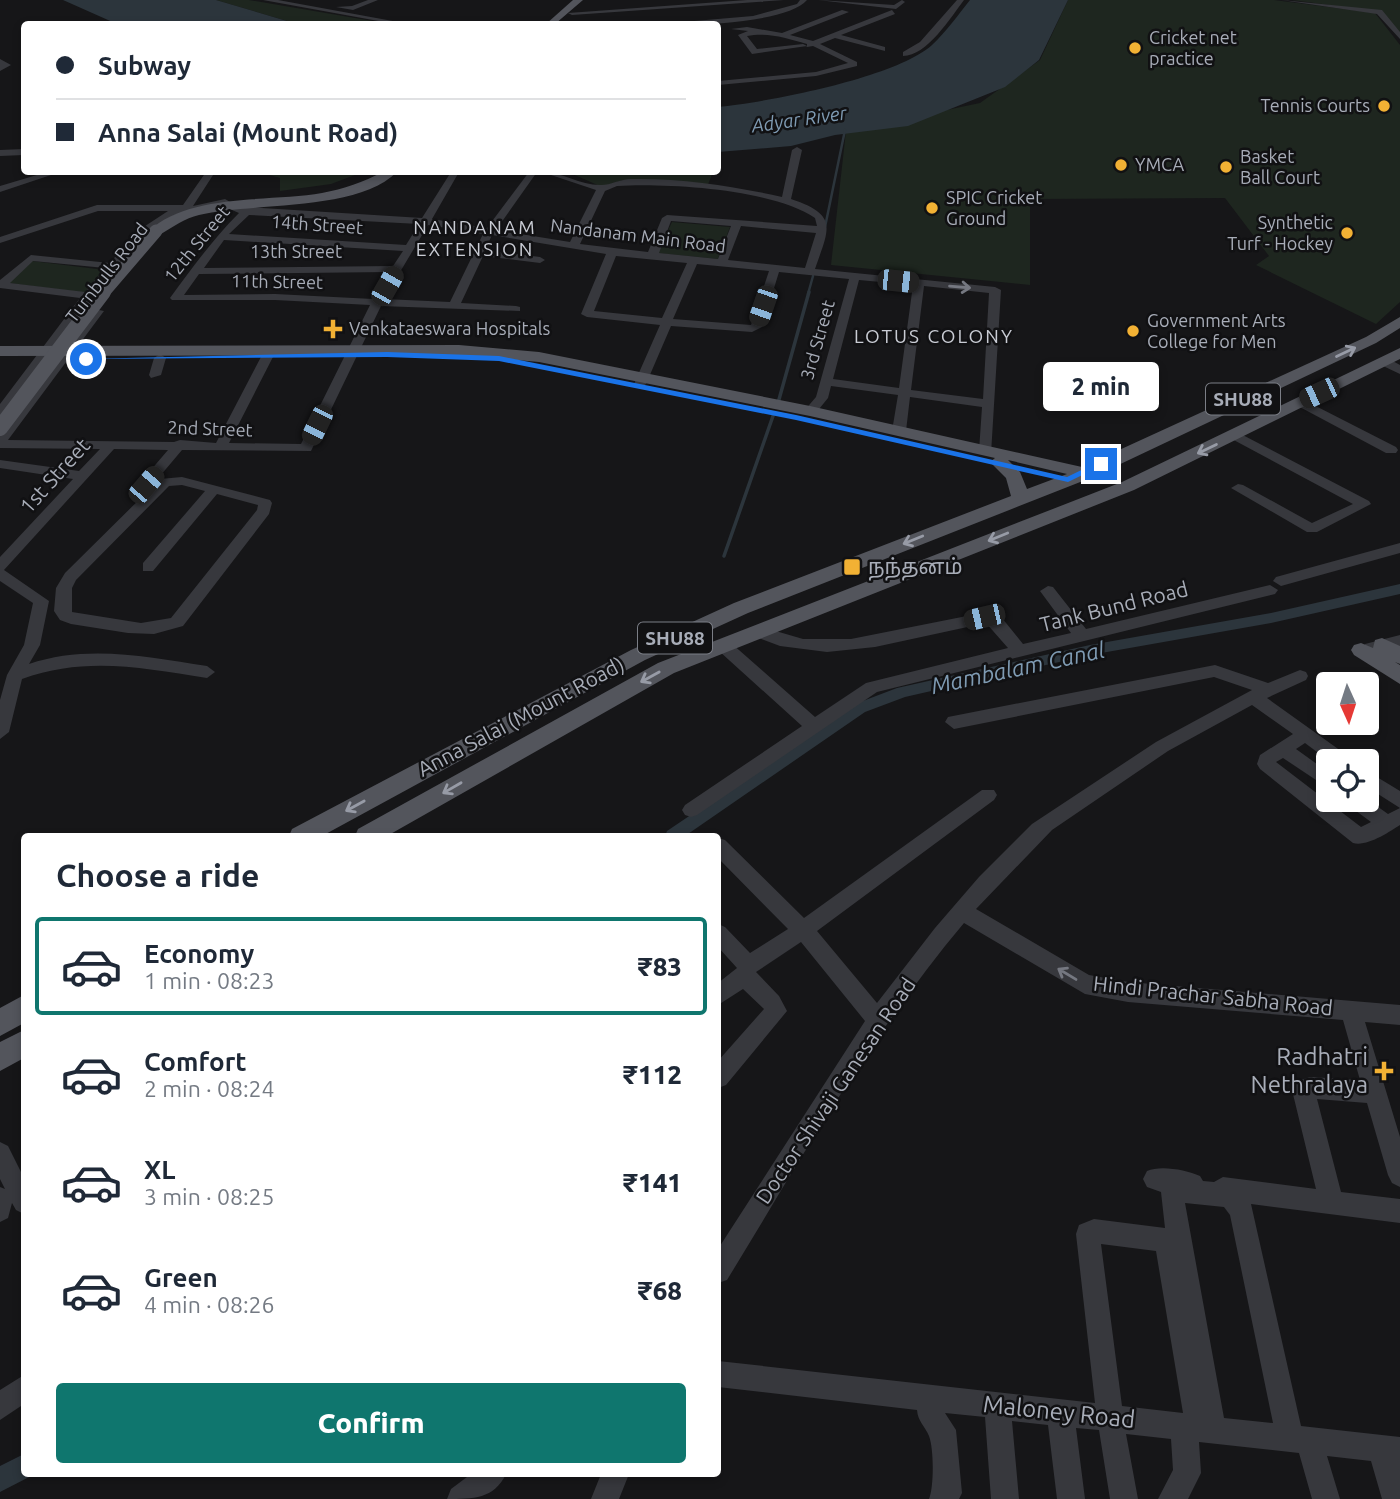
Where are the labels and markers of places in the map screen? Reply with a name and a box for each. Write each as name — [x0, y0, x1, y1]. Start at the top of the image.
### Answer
place label: Cricket net practice — [1149, 27, 1237, 68]
marker: Cricket net practice — [1127, 40, 1143, 56]
place label: Tennis Courts — [1261, 95, 1370, 115]
marker: Tennis Courts — [1376, 98, 1392, 114]
place label: Basket Ball Court — [1240, 146, 1320, 187]
place label: YMCA — [1135, 154, 1185, 174]
marker: YMCA — [1113, 157, 1129, 173]
marker: Basket Ball Court — [1218, 159, 1234, 175]
place label: SPIC Cricket Ground — [946, 187, 1042, 228]
marker: SPIC Cricket Ground — [924, 200, 940, 216]
place label: Synthetic Turf - Hockey — [1227, 212, 1333, 253]
marker: Synthetic Turf - Hockey — [1339, 225, 1355, 241]
place label: Government Arts College for Men — [1147, 310, 1286, 351]
place label: Venkataeswara Hospitals — [349, 318, 551, 338]
marker: Venkataeswara Hospitals — [323, 319, 343, 339]
marker: Government Arts College for Men — [1125, 323, 1141, 339]
place label: நந்தனம் — [868, 554, 962, 581]
marker: நந்தனம் — [842, 557, 862, 577]
place label: Radhatri Nethralaya — [1251, 1043, 1368, 1098]
marker: Radhatri Nethralaya — [1374, 1061, 1394, 1081]

